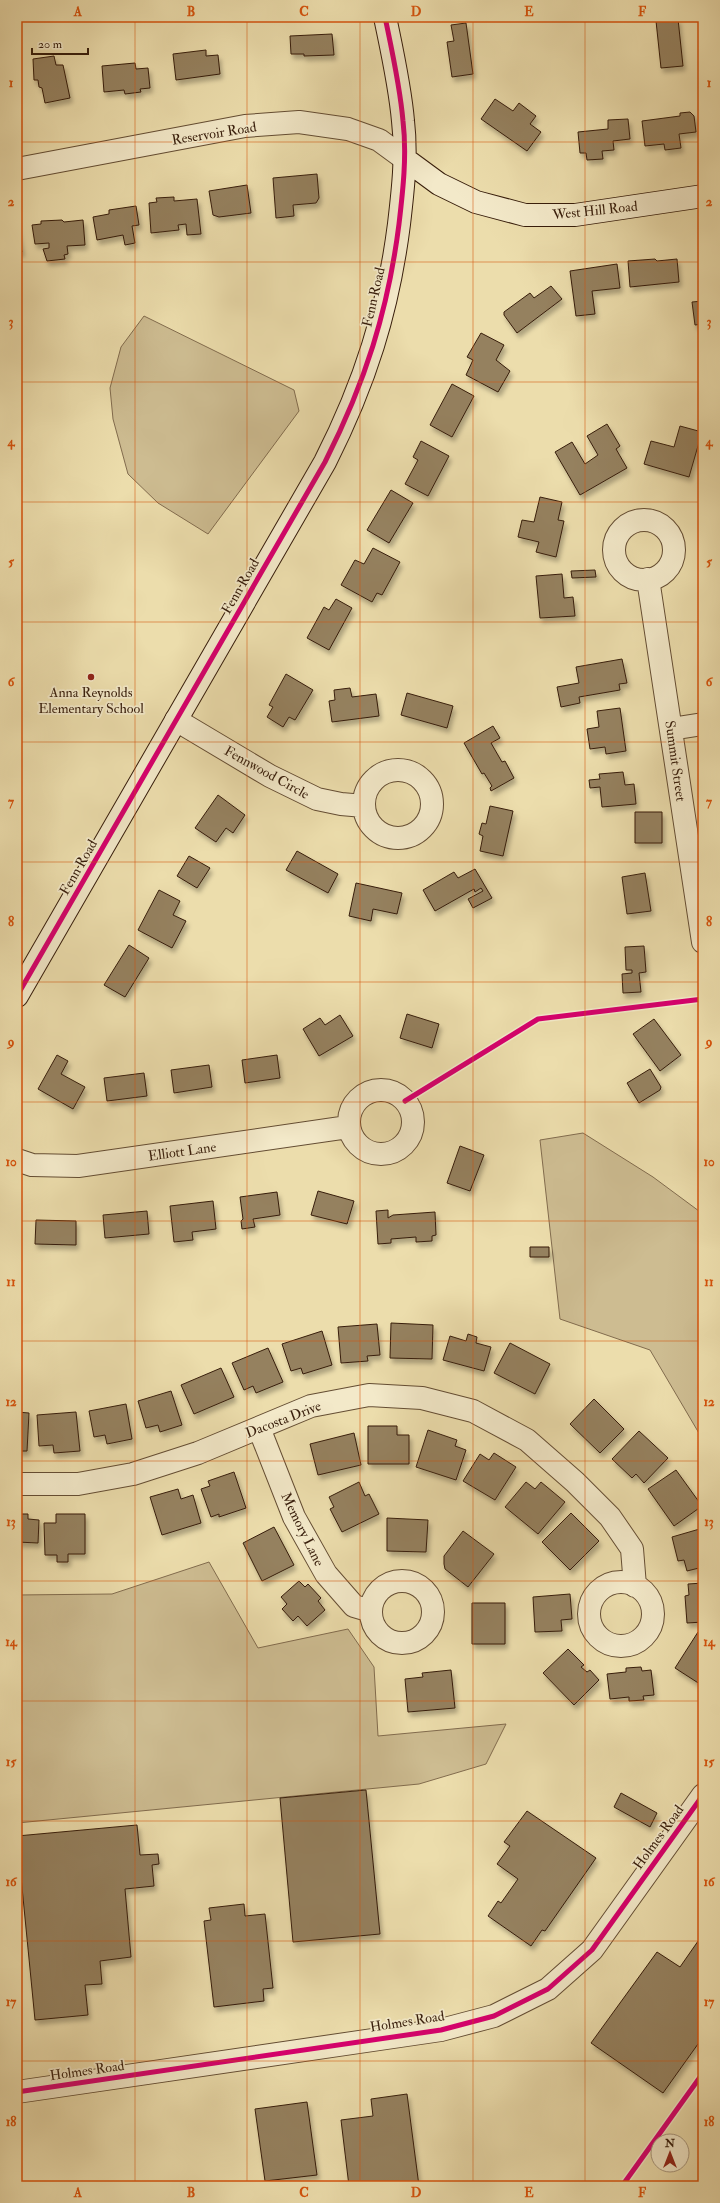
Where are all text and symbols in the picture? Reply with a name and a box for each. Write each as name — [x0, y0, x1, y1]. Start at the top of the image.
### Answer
text: A — [73, 4, 83, 20]
text: B — [187, 4, 195, 20]
text: C — [299, 4, 309, 20]
text: D — [411, 4, 422, 20]
text: E — [524, 4, 534, 20]
text: F — [638, 4, 647, 20]
scale bar — [32, 30, 88, 56]
text: 20 m — [38, 37, 63, 52]
text: 1 — [9, 75, 14, 91]
text: 1 — [707, 75, 712, 91]
street label: Reservoir Road — [170, 118, 258, 149]
text: 2 — [8, 194, 15, 210]
text: 2 — [706, 194, 713, 210]
street label: West Hill Road — [551, 198, 639, 224]
street label: Fenn Road — [358, 265, 389, 329]
text: 3 — [9, 314, 14, 330]
text: 3 — [707, 314, 712, 330]
text: 4 — [6, 434, 15, 450]
text: 4 — [704, 434, 713, 450]
text: 5 — [8, 554, 14, 570]
text: 5 — [706, 554, 712, 570]
street label: Fenn Road — [218, 556, 263, 617]
marker: Anna Reynolds Elementary School — [86, 672, 96, 682]
text: 6 — [8, 674, 16, 690]
text: 6 — [706, 674, 714, 690]
place label: Anna Reynolds Elementary School — [38, 684, 144, 718]
street label: Summit Street — [661, 720, 690, 803]
street label: Fennwood Circle — [221, 742, 312, 803]
text: 7 — [8, 794, 15, 810]
text: 7 — [706, 794, 713, 810]
street label: Fenn Road — [56, 837, 101, 898]
text: 8 — [8, 914, 14, 930]
text: 8 — [706, 914, 712, 930]
text: 9 — [6, 1034, 15, 1050]
text: 9 — [704, 1034, 713, 1050]
street label: Elliott Lane — [147, 1138, 217, 1165]
text: 10 — [5, 1154, 17, 1170]
text: 10 — [703, 1154, 715, 1170]
text: 11 — [6, 1274, 16, 1290]
text: 11 — [704, 1274, 714, 1290]
text: 12 — [5, 1394, 17, 1410]
text: 12 — [703, 1394, 715, 1410]
street label: Dacosta Drive — [243, 1397, 324, 1442]
street label: Memory Lane — [276, 1490, 328, 1569]
text: 13 — [6, 1514, 16, 1530]
text: 13 — [704, 1514, 714, 1530]
text: 14 — [5, 1634, 18, 1650]
text: 14 — [703, 1634, 716, 1650]
text: 15 — [6, 1754, 16, 1770]
text: 15 — [704, 1754, 714, 1770]
street label: Holmes Road — [629, 1802, 687, 1873]
text: 16 — [5, 1874, 18, 1890]
text: 16 — [703, 1874, 716, 1890]
text: 17 — [6, 1994, 17, 2010]
text: 17 — [704, 1994, 715, 2010]
street label: Holmes Road — [369, 2007, 446, 2036]
street label: Holmes Road — [49, 2057, 126, 2084]
text: 18 — [6, 2114, 16, 2130]
text: 18 — [704, 2114, 714, 2130]
north arrow — [650, 2133, 690, 2173]
text: N — [664, 2137, 676, 2150]
text: A — [73, 2185, 83, 2201]
text: B — [187, 2185, 195, 2201]
text: C — [299, 2185, 309, 2201]
text: D — [411, 2185, 422, 2201]
text: E — [524, 2185, 534, 2201]
text: F — [638, 2185, 647, 2201]

